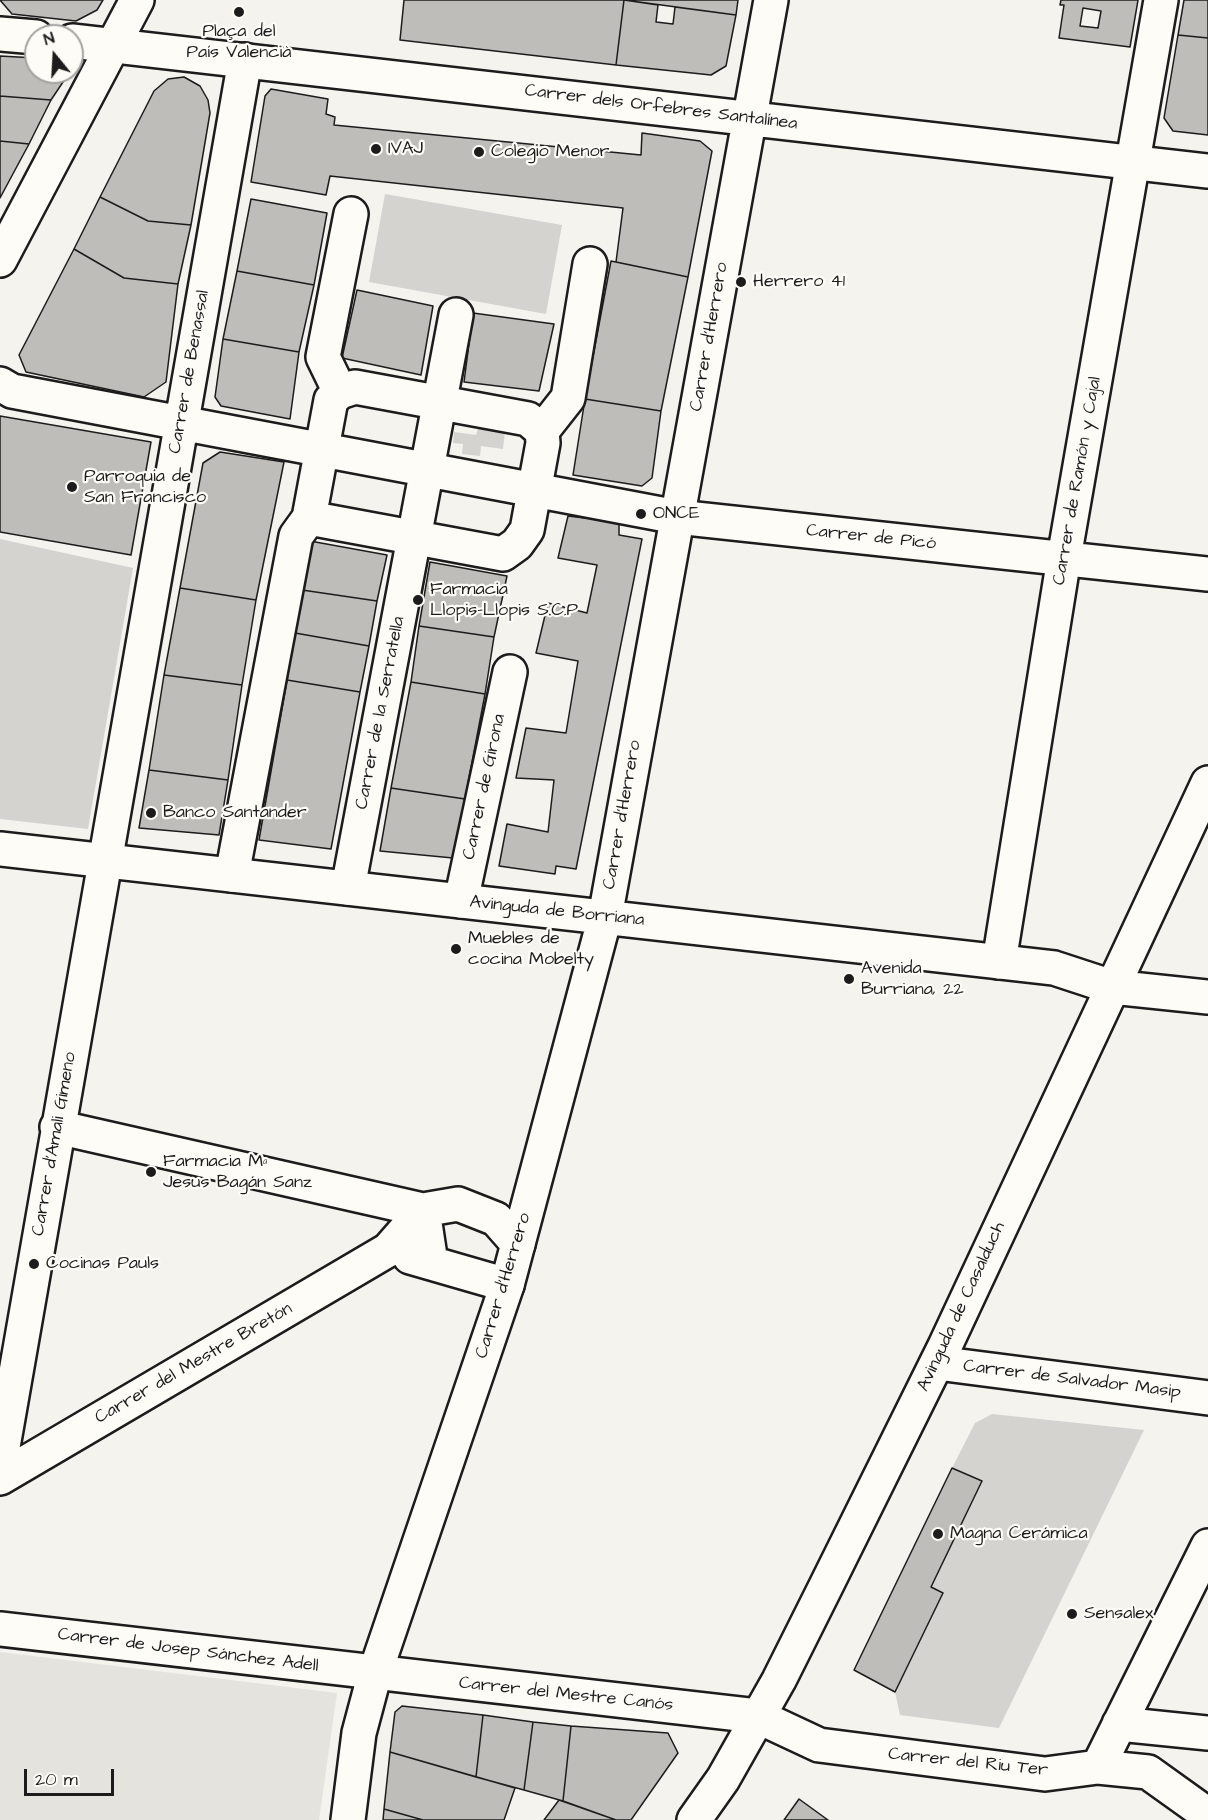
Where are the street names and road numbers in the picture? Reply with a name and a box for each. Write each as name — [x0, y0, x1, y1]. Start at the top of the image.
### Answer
street label: Carrer dels Orfebres Santalínea — [523, 81, 799, 135]
street label: Carrer d'Herrero — [686, 261, 734, 413]
street label: Carrer de Benassal — [165, 289, 215, 455]
street label: Carrer de Ramón y Cajal — [1049, 375, 1107, 587]
street label: Carrer de Picó — [805, 520, 937, 556]
street label: Carrer de la Serratella — [352, 615, 410, 811]
street label: Carrer de Girona — [459, 712, 511, 862]
street label: Carrer d'Herrero — [599, 739, 647, 891]
street label: Avinguda de Borriana — [469, 892, 645, 932]
street label: Carrer d'Amali Gimeno — [28, 1050, 82, 1238]
street label: Carrer d'Herrero — [472, 1211, 536, 1361]
street label: Avinguda de Casalduch — [913, 1219, 1011, 1395]
street label: Carrer del Mestre Bretón — [91, 1299, 297, 1429]
street label: Carrer de Salvador Masip — [962, 1356, 1182, 1404]
street label: Carrer de Josep Sánchez Adell — [56, 1624, 320, 1678]
street label: Carrer del Mestre Canós — [458, 1673, 674, 1717]
street label: Carrer del Riu Ter — [887, 1744, 1049, 1782]

